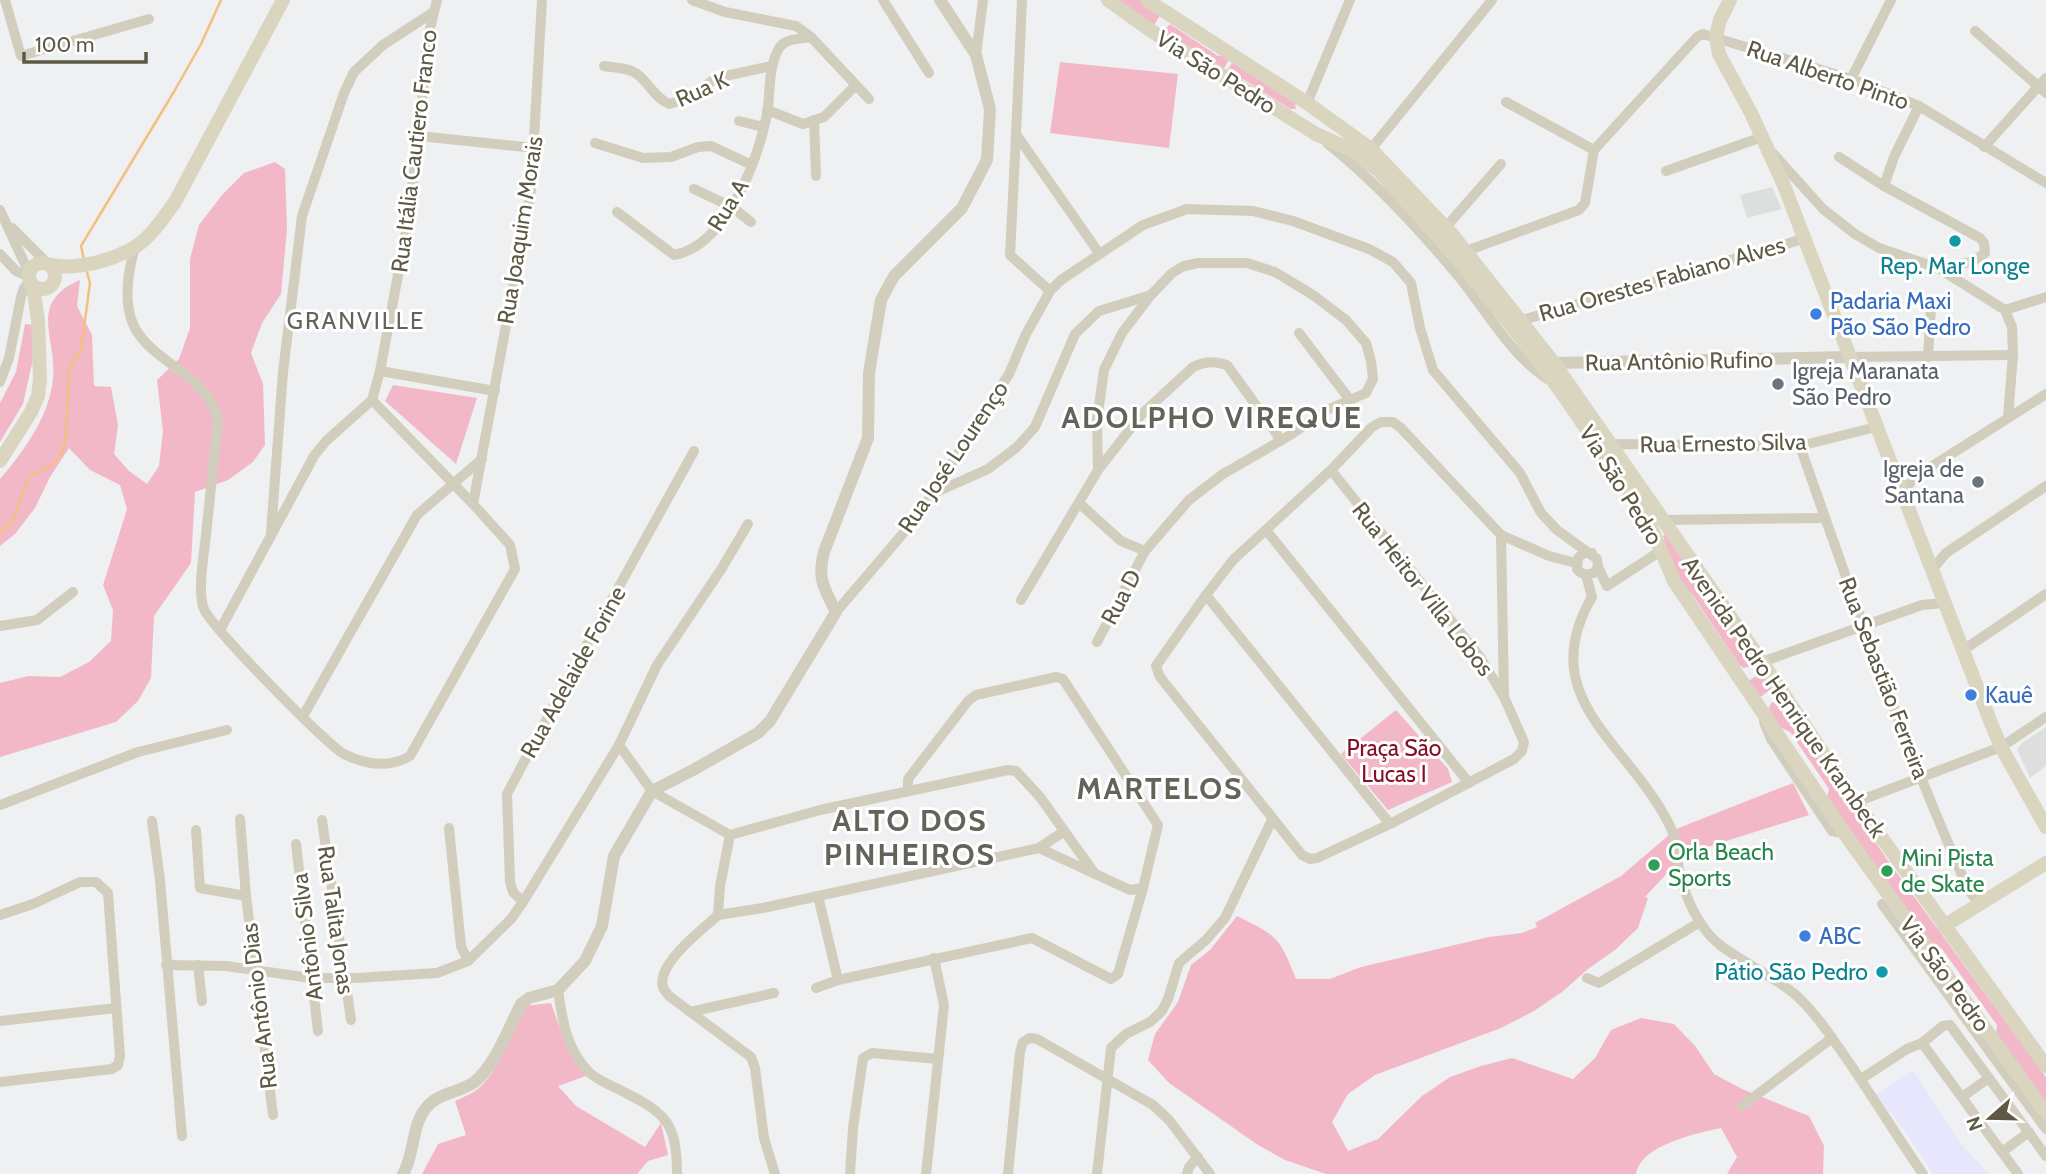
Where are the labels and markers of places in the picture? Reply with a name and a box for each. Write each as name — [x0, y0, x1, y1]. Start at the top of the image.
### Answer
marker: Rep. Mar Longe — [1947, 233, 1963, 249]
place label: Rep. Mar Longe — [1880, 252, 2030, 280]
place label: Padaria Maxi Pão São Pedro — [1830, 287, 1971, 341]
marker: Padaria Maxi Pão São Pedro — [1808, 306, 1824, 322]
place label: Igreja Maranata São Pedro — [1792, 357, 1939, 411]
marker: Igreja Maranata São Pedro — [1770, 376, 1786, 392]
place label: Igreja de Santana — [1883, 455, 1964, 509]
marker: Igreja de Santana — [1970, 474, 1986, 490]
place label: Kauê — [1985, 681, 2033, 709]
marker: Kauê — [1963, 687, 1979, 703]
place label: Orla Beach Sports — [1668, 838, 1774, 892]
place label: Mini Pista de Skate — [1901, 844, 1993, 898]
marker: Orla Beach Sports — [1646, 857, 1662, 873]
marker: Mini Pista de Skate — [1879, 863, 1895, 879]
place label: ABC — [1819, 922, 1861, 950]
marker: ABC — [1797, 928, 1813, 944]
place label: Pátio São Pedro — [1715, 958, 1868, 986]
marker: Pátio São Pedro — [1874, 964, 1890, 980]

